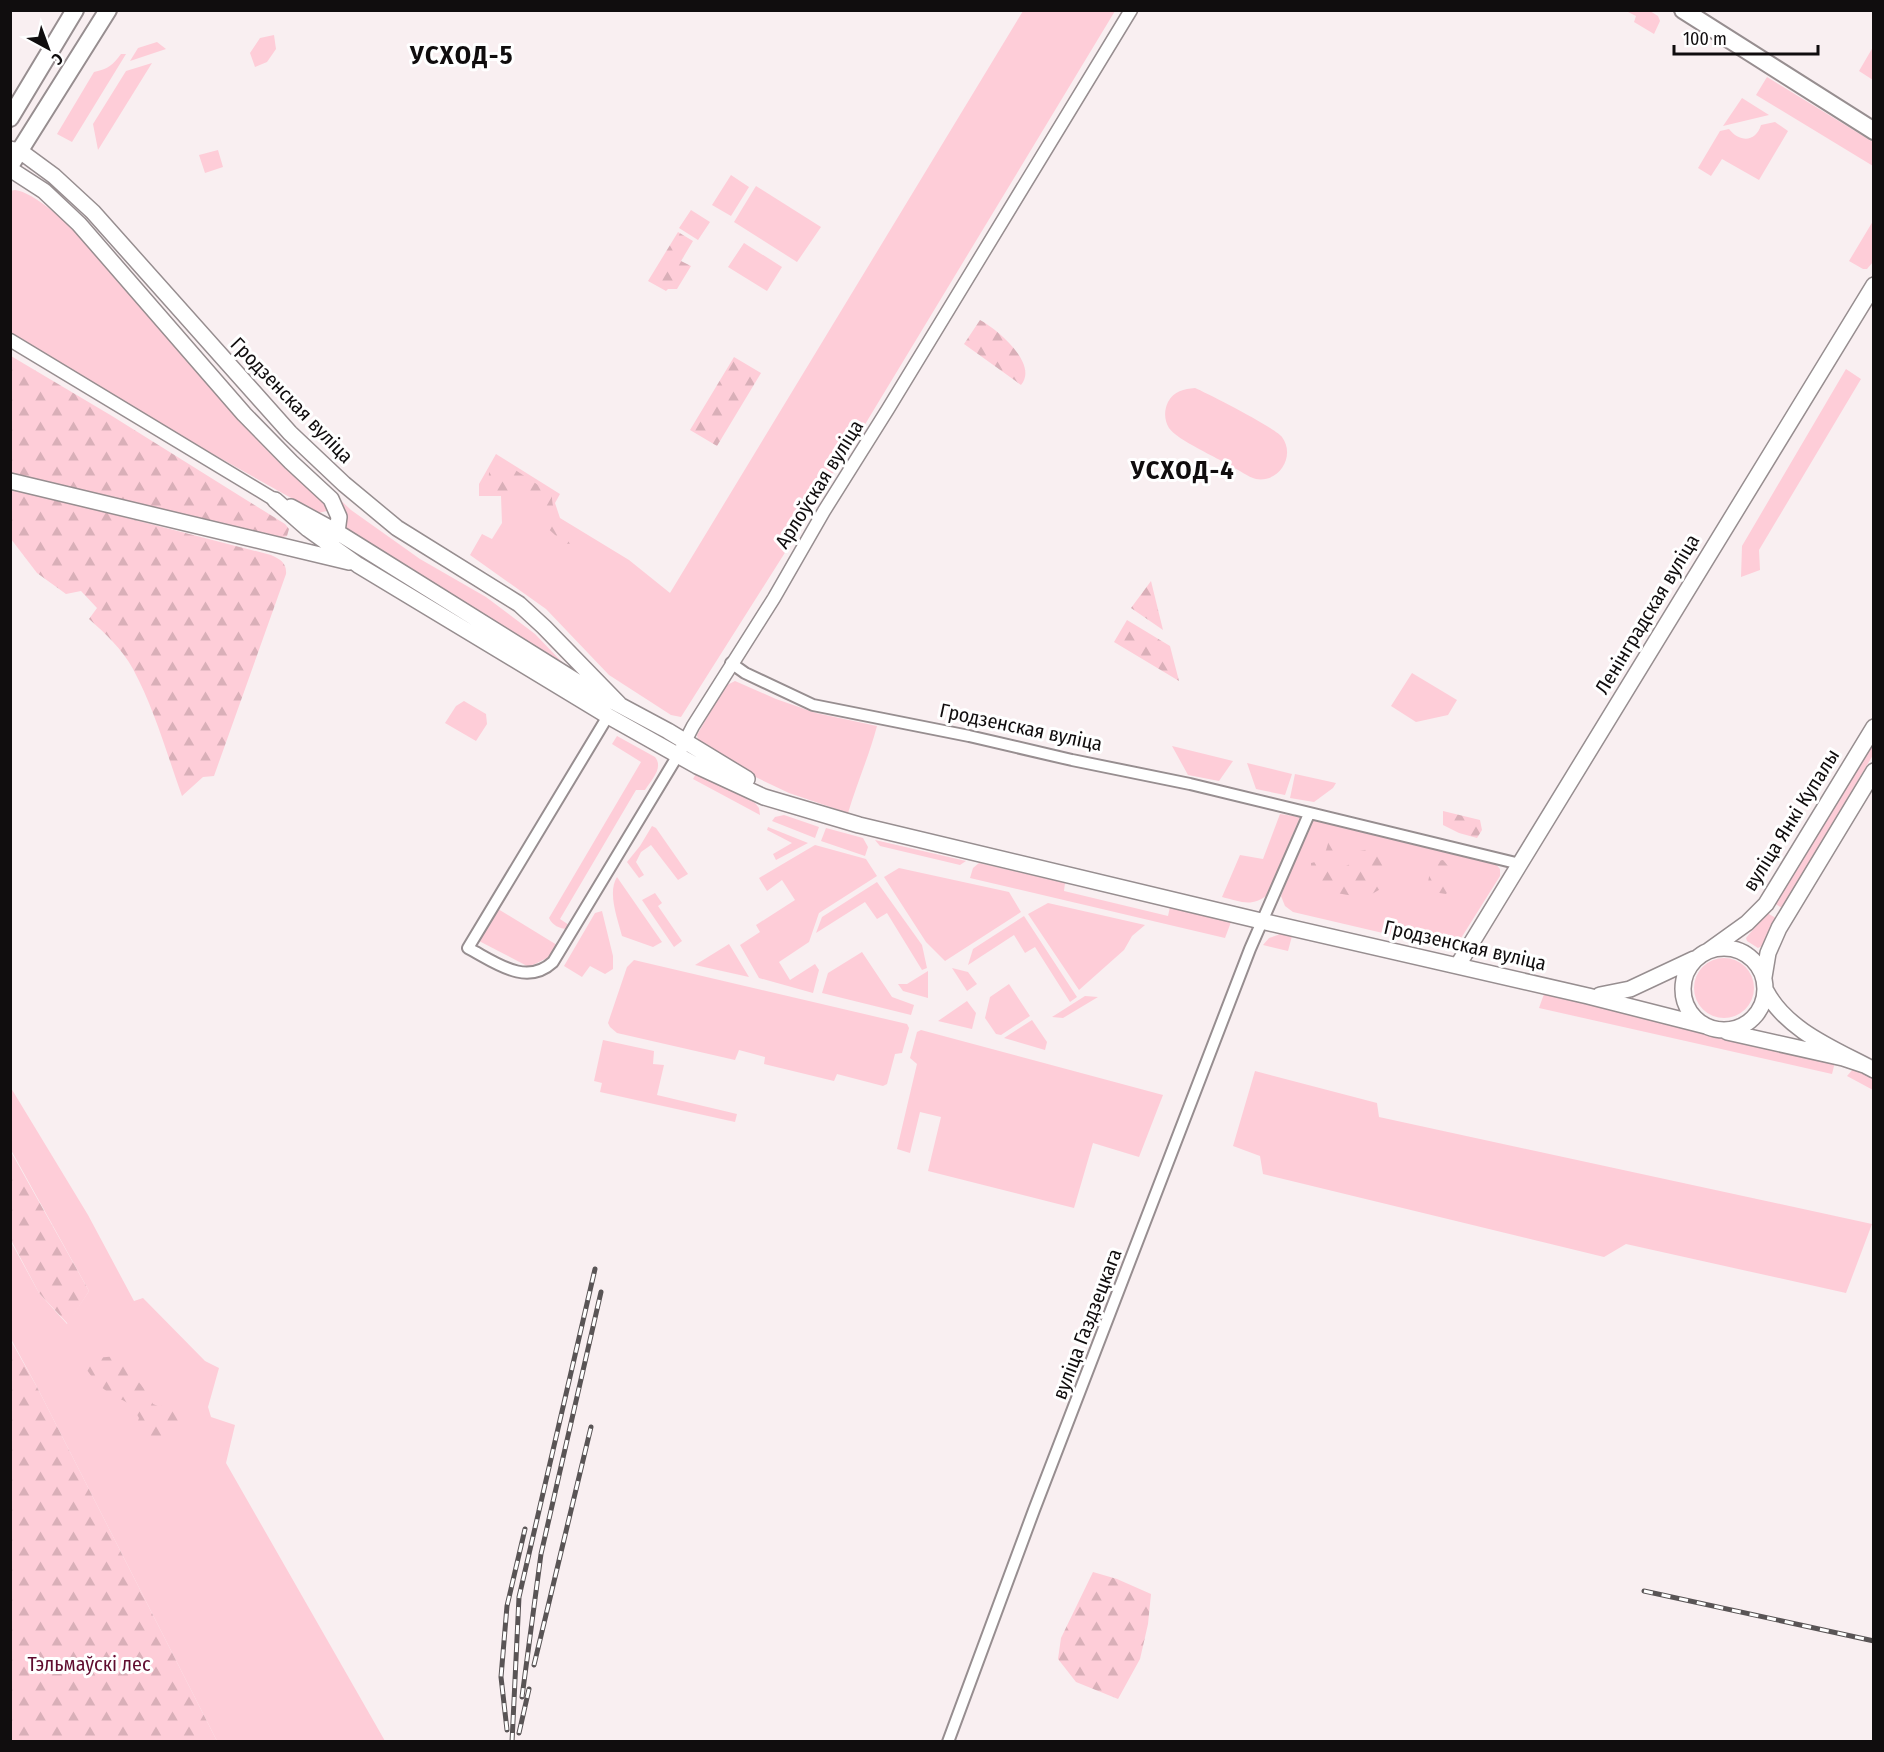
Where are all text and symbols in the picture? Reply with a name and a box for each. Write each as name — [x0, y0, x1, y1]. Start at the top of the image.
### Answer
north arrow — [18, 18, 78, 78]
scale bar — [1674, 18, 1818, 56]
text: 100 m — [1683, 28, 1727, 50]
district label: УСХОД-5 — [409, 40, 514, 71]
text: С — [48, 49, 67, 69]
street label: Гродзенская вуліца — [226, 332, 358, 468]
street label: Арлоўская вуліца — [770, 415, 868, 553]
district label: УСХОД-4 — [1130, 455, 1235, 486]
street label: Ленінградская вуліца — [1590, 530, 1704, 698]
street label: Гродзенская вуліца — [937, 698, 1105, 756]
street label: вуліца Янкі Купалы — [1738, 745, 1844, 895]
street label: Гродзенская вуліца — [1382, 915, 1548, 975]
street label: вуліца Газдзецкага — [1047, 1245, 1127, 1403]
park label: Тэльмаўскі лес — [27, 1652, 151, 1676]

